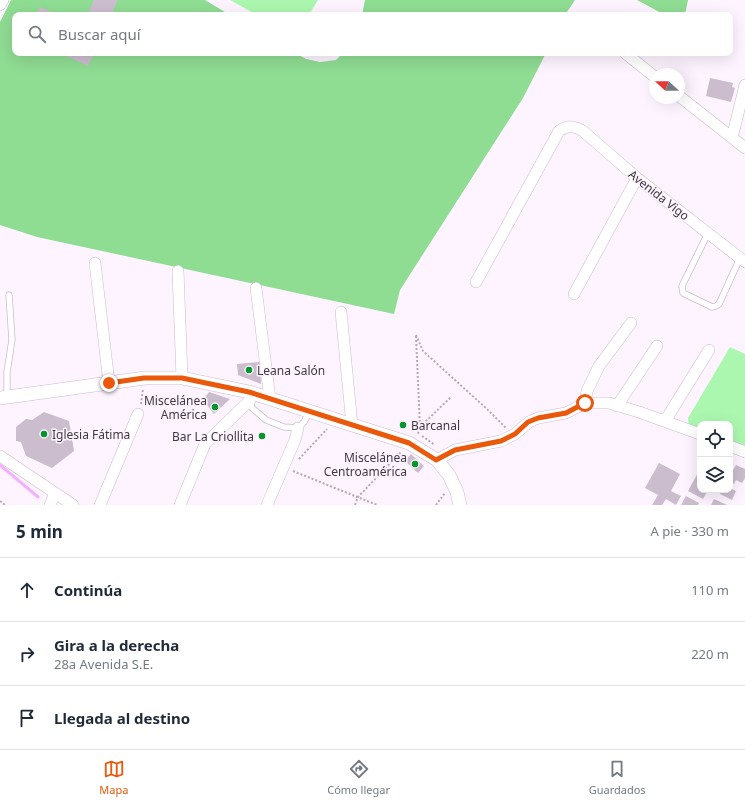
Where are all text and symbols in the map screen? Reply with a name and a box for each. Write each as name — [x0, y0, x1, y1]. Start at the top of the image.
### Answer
search box — [12, 12, 733, 56]
icon: search — [26, 23, 48, 45]
text: Buscar aquí — [58, 24, 141, 44]
north arrow — [649, 68, 685, 104]
street label: Avenida Vigo — [625, 166, 693, 224]
place label: Leana Salón — [257, 362, 325, 379]
marker: Leana Salón — [244, 365, 254, 375]
route end — [100, 374, 118, 392]
place label: Miscelánea América — [144, 392, 207, 423]
route start — [576, 394, 594, 412]
marker: Miscelánea América — [210, 402, 220, 412]
place label: Barcanal — [411, 417, 460, 434]
marker: Barcanal — [398, 420, 408, 430]
map controls — [697, 421, 733, 493]
button: locate — [697, 421, 733, 457]
place label: Iglesia Fátima — [52, 426, 130, 443]
place label: Bar La Criollita — [172, 428, 254, 445]
marker: Iglesia Fátima — [39, 429, 49, 439]
marker: Bar La Criollita — [257, 431, 267, 441]
place label: Miscelánea Centroamérica — [324, 449, 407, 480]
button: layers — [697, 457, 733, 493]
marker: Miscelánea Centroamérica — [410, 459, 420, 469]
text: 5 min — [16, 520, 63, 543]
text: A pie · 330 m — [651, 522, 729, 540]
icon: ahead — [16, 579, 38, 601]
text: Continúa — [54, 580, 122, 600]
text: 110 m — [691, 581, 729, 599]
text: Gira a la derecha — [54, 635, 179, 655]
icon: right — [16, 643, 38, 665]
text: 220 m — [691, 645, 729, 663]
text: 28a Avenida S.E. — [54, 655, 153, 673]
icon: arrive — [16, 707, 38, 729]
text: Llegada al destino — [54, 708, 190, 728]
tab: Mapa — [99, 758, 128, 797]
tab: Cómo llegar — [327, 758, 390, 797]
tab: Guardados — [589, 758, 646, 797]

